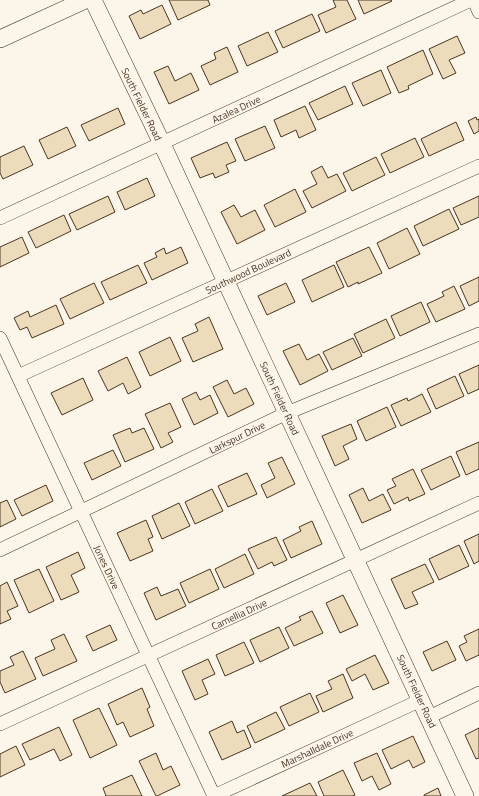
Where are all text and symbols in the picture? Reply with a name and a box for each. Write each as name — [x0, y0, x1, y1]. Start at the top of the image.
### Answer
street label: South Fielder Road — [117, 65, 166, 143]
street label: Azalea Drive — [209, 92, 263, 127]
street label: Southwood Boulevard — [203, 245, 293, 298]
street label: South Fielder Road — [256, 359, 303, 437]
street label: Larkspur Drive — [207, 417, 268, 458]
street label: Jones Drive — [90, 543, 123, 592]
street label: Camellia Drive — [209, 595, 269, 634]
street label: South Fielder Road — [393, 652, 440, 730]
street label: Marshalldale Drive — [279, 725, 356, 772]

